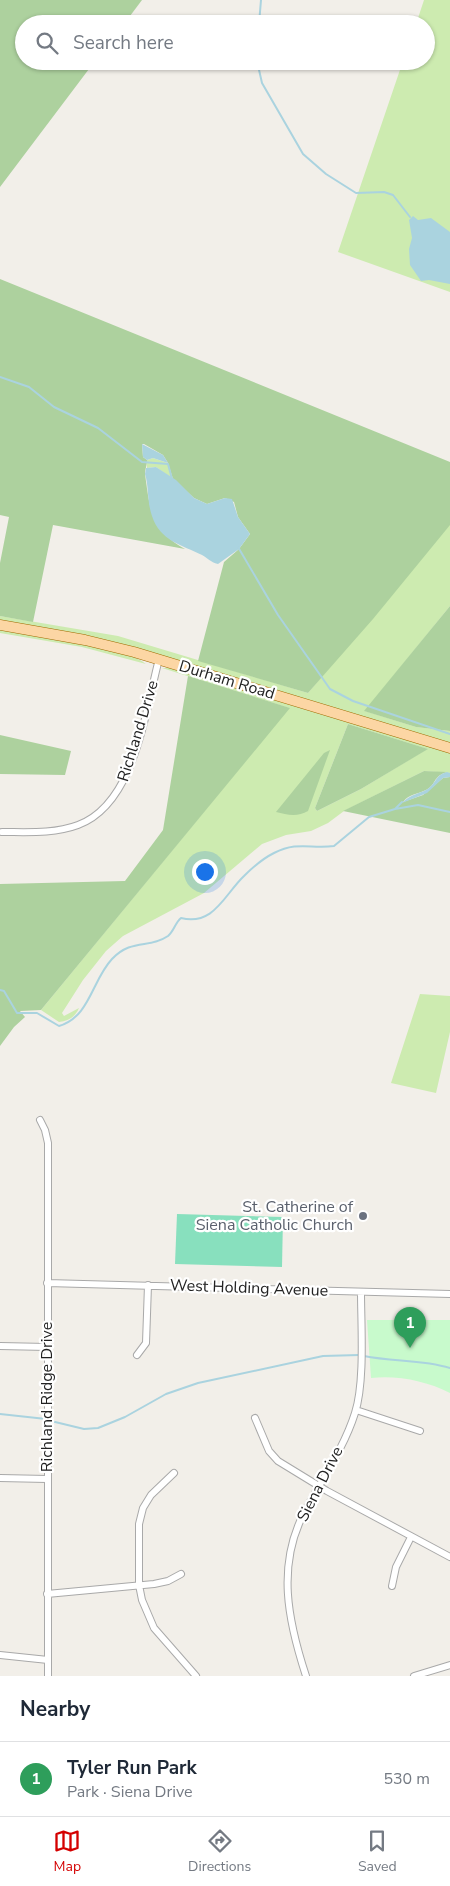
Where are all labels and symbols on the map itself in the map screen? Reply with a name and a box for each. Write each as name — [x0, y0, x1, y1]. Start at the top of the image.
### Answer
street label: Durham Road — [176, 655, 278, 705]
street label: Richland Drive — [112, 678, 164, 784]
your location — [192, 859, 218, 885]
place label: St. Catherine of Siena Catholic Church — [196, 1196, 354, 1236]
marker: St. Catherine of Siena Catholic Church — [357, 1210, 369, 1222]
street label: West Holding Avenue — [170, 1274, 328, 1302]
pin: 1 — [394, 1307, 426, 1348]
street label: Richland Ridge Drive — [36, 1322, 58, 1472]
street label: Siena Drive — [292, 1443, 348, 1525]

